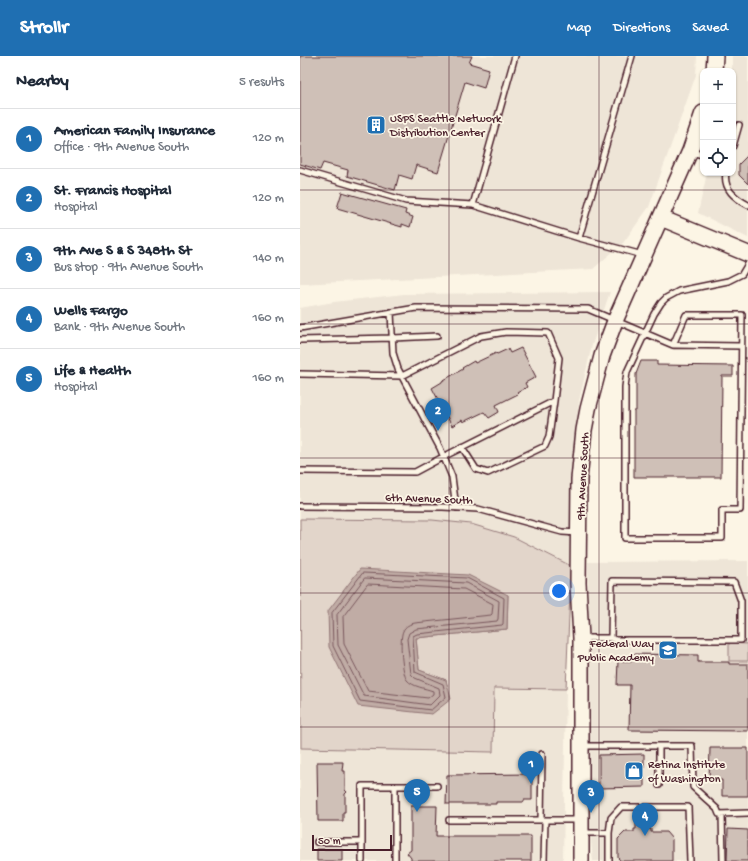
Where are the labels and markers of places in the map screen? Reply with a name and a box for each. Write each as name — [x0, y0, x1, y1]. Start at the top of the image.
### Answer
place label: USPS Seattle Network Distribution Center — [389, 113, 503, 141]
building icon: USPS Seattle Network Distribution Center — [365, 114, 387, 136]
pin: 2 — [425, 398, 451, 431]
place label: Federal Way Public Academy — [577, 638, 654, 666]
school or university icon: Federal Way Public Academy — [657, 639, 679, 661]
pin: 1 — [518, 751, 544, 784]
place label: Retina Institute of Washington — [648, 759, 726, 787]
shop icon: Retina Institute of Washington — [623, 760, 645, 782]
pin: 5 — [404, 779, 430, 812]
pin: 3 — [578, 780, 604, 813]
pin: 4 — [632, 803, 658, 836]

